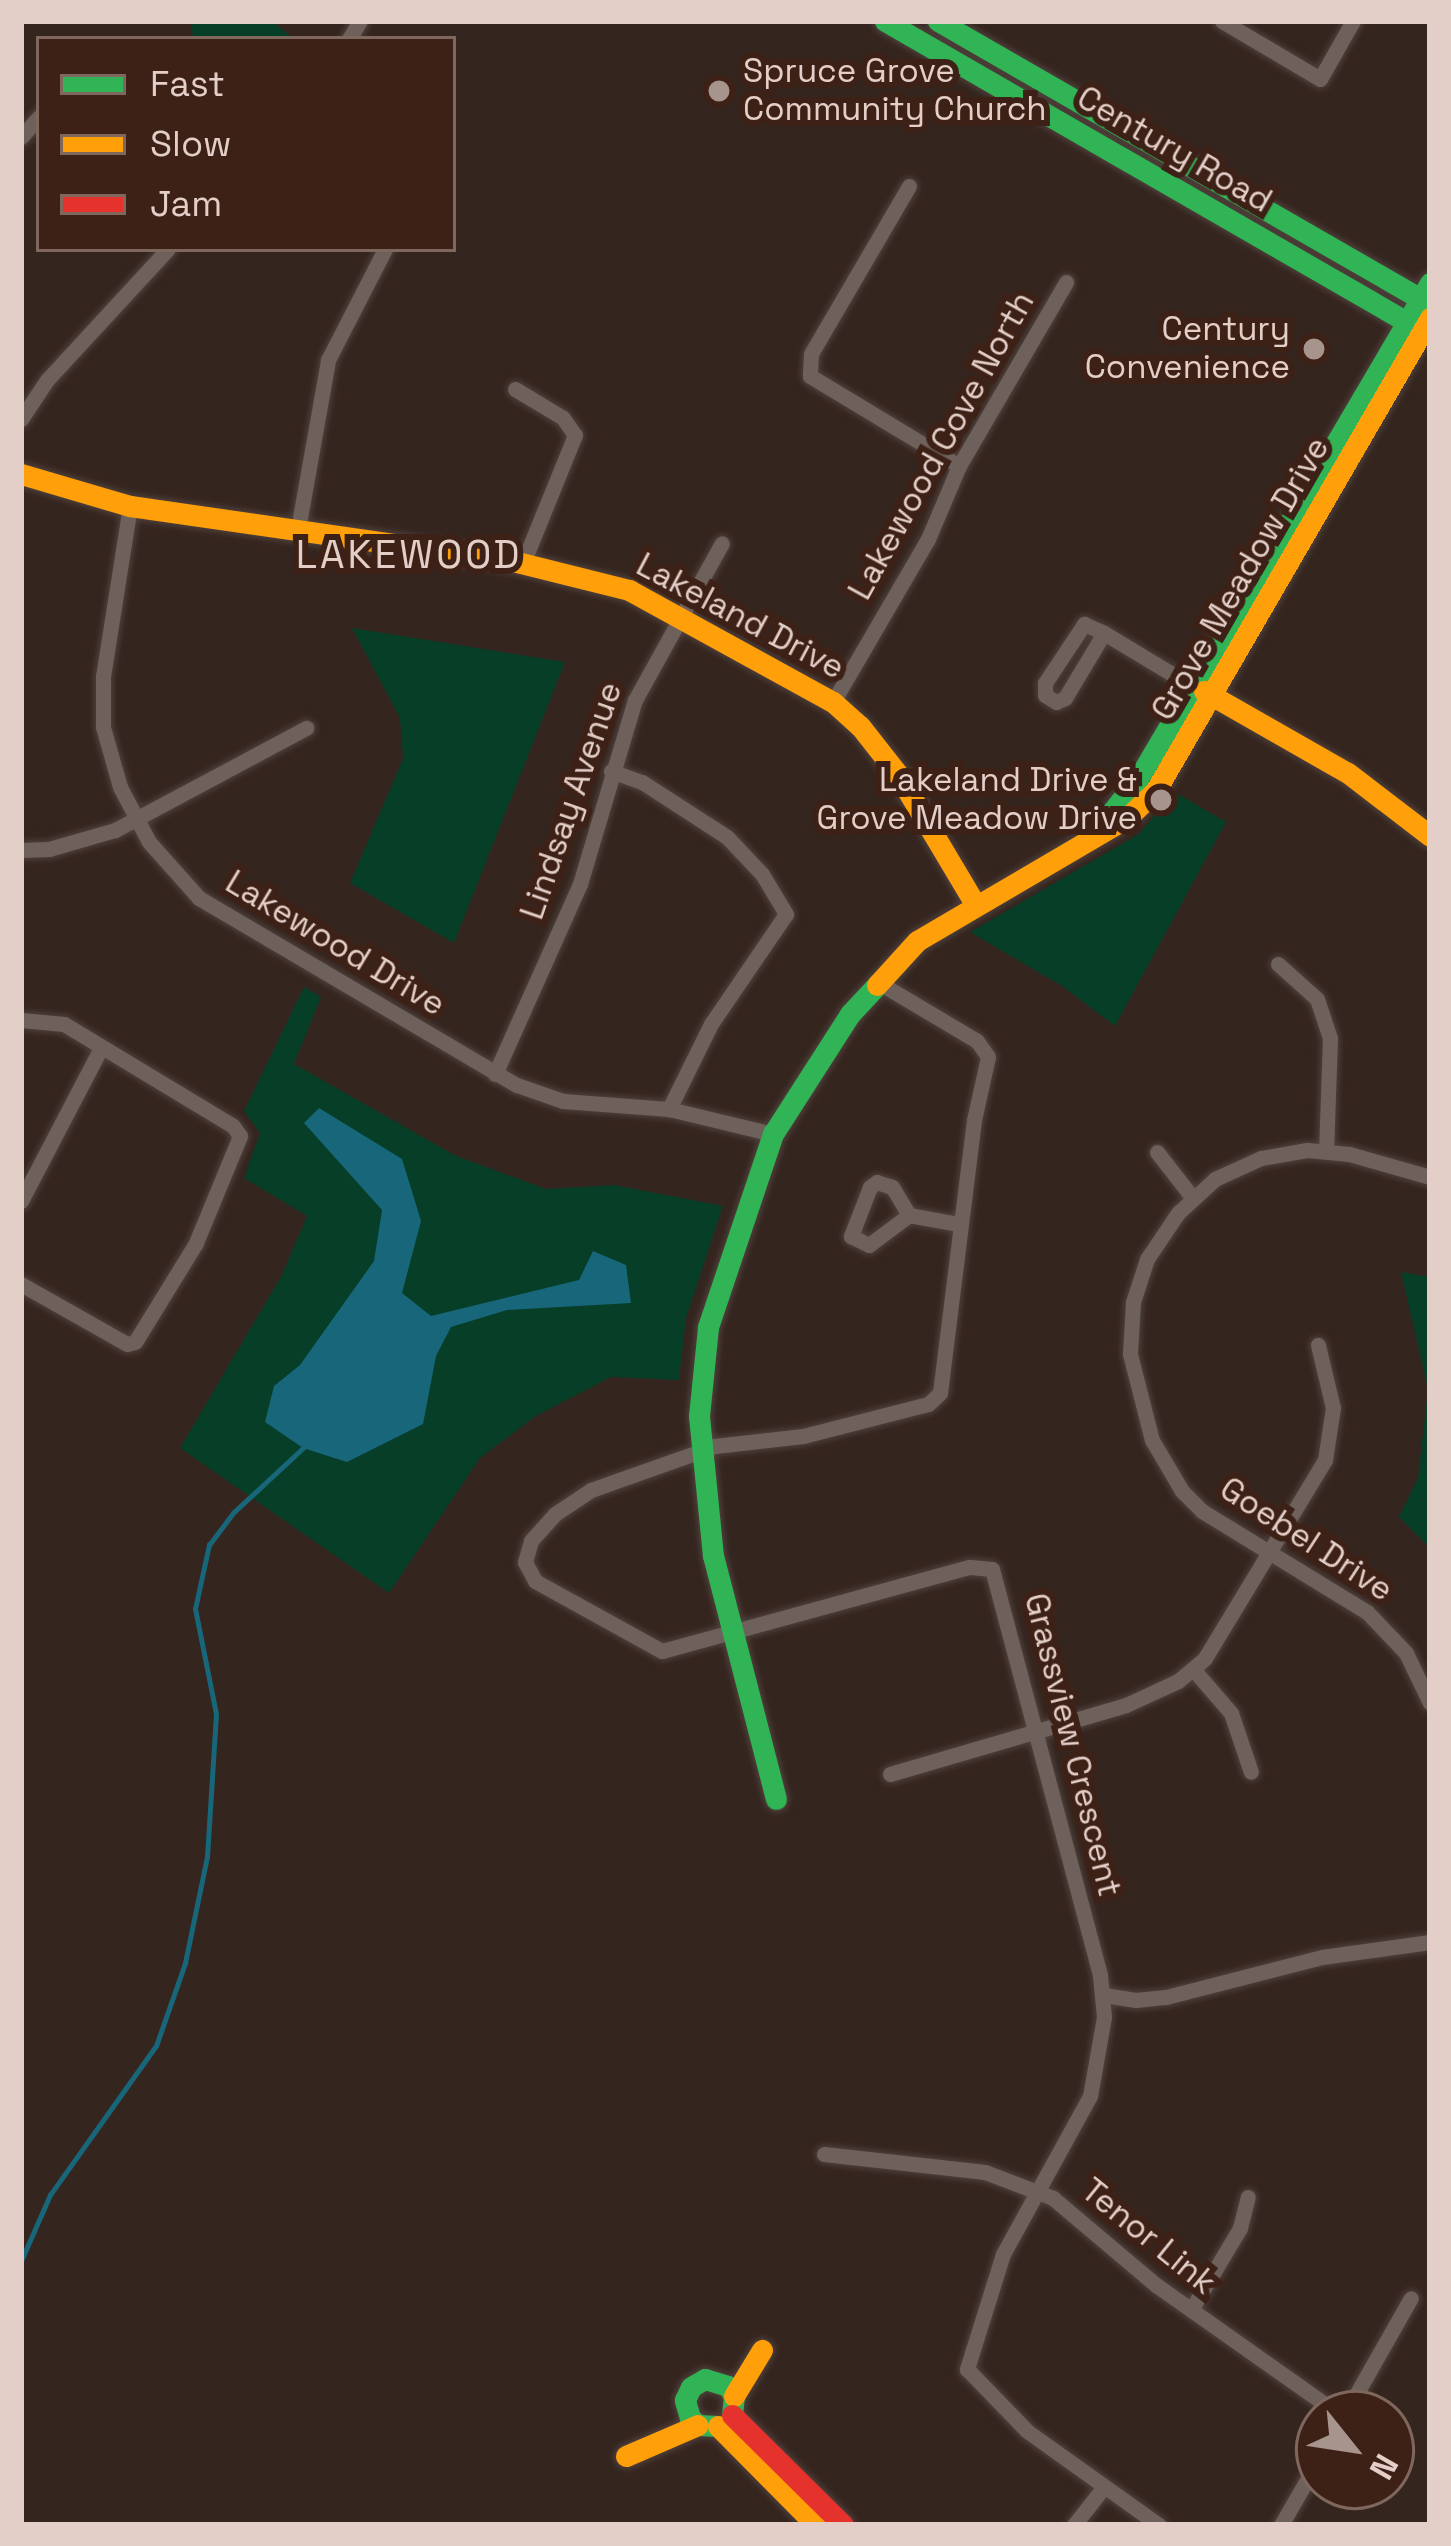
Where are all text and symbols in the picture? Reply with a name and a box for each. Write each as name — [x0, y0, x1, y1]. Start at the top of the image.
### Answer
legend — [36, 36, 456, 252]
place label: Spruce Grove Community Church — [743, 52, 1047, 130]
text: Fast — [150, 61, 225, 107]
marker: Spruce Grove Community Church — [706, 78, 732, 104]
street label: Century Road — [1070, 78, 1278, 222]
text: Slow — [150, 121, 232, 167]
text: Jam — [150, 181, 222, 227]
street label: Lakewood Cove North — [841, 285, 1043, 607]
place label: Century Convenience — [1085, 310, 1290, 388]
marker: Century Convenience — [1301, 336, 1327, 362]
street label: Grove Meadow Drive — [1144, 430, 1338, 728]
district label: LAKEWOOD — [296, 532, 522, 578]
street label: Lakeland Drive — [629, 546, 851, 688]
street label: Lindsay Avenue — [513, 677, 631, 925]
place label: Lakeland Drive & Grove Meadow Drive — [817, 761, 1137, 839]
marker: Lakeland Drive & Grove Meadow Drive — [1148, 787, 1174, 813]
street label: Lakewood Drive — [218, 863, 452, 1025]
street label: Goebel Drive — [1212, 1469, 1400, 1611]
street label: Grassview Crescent — [1015, 1589, 1129, 1901]
street label: Tenor Link — [1073, 2171, 1223, 2303]
north arrow — [1295, 2390, 1415, 2510]
text: N — [1360, 2446, 1407, 2487]

